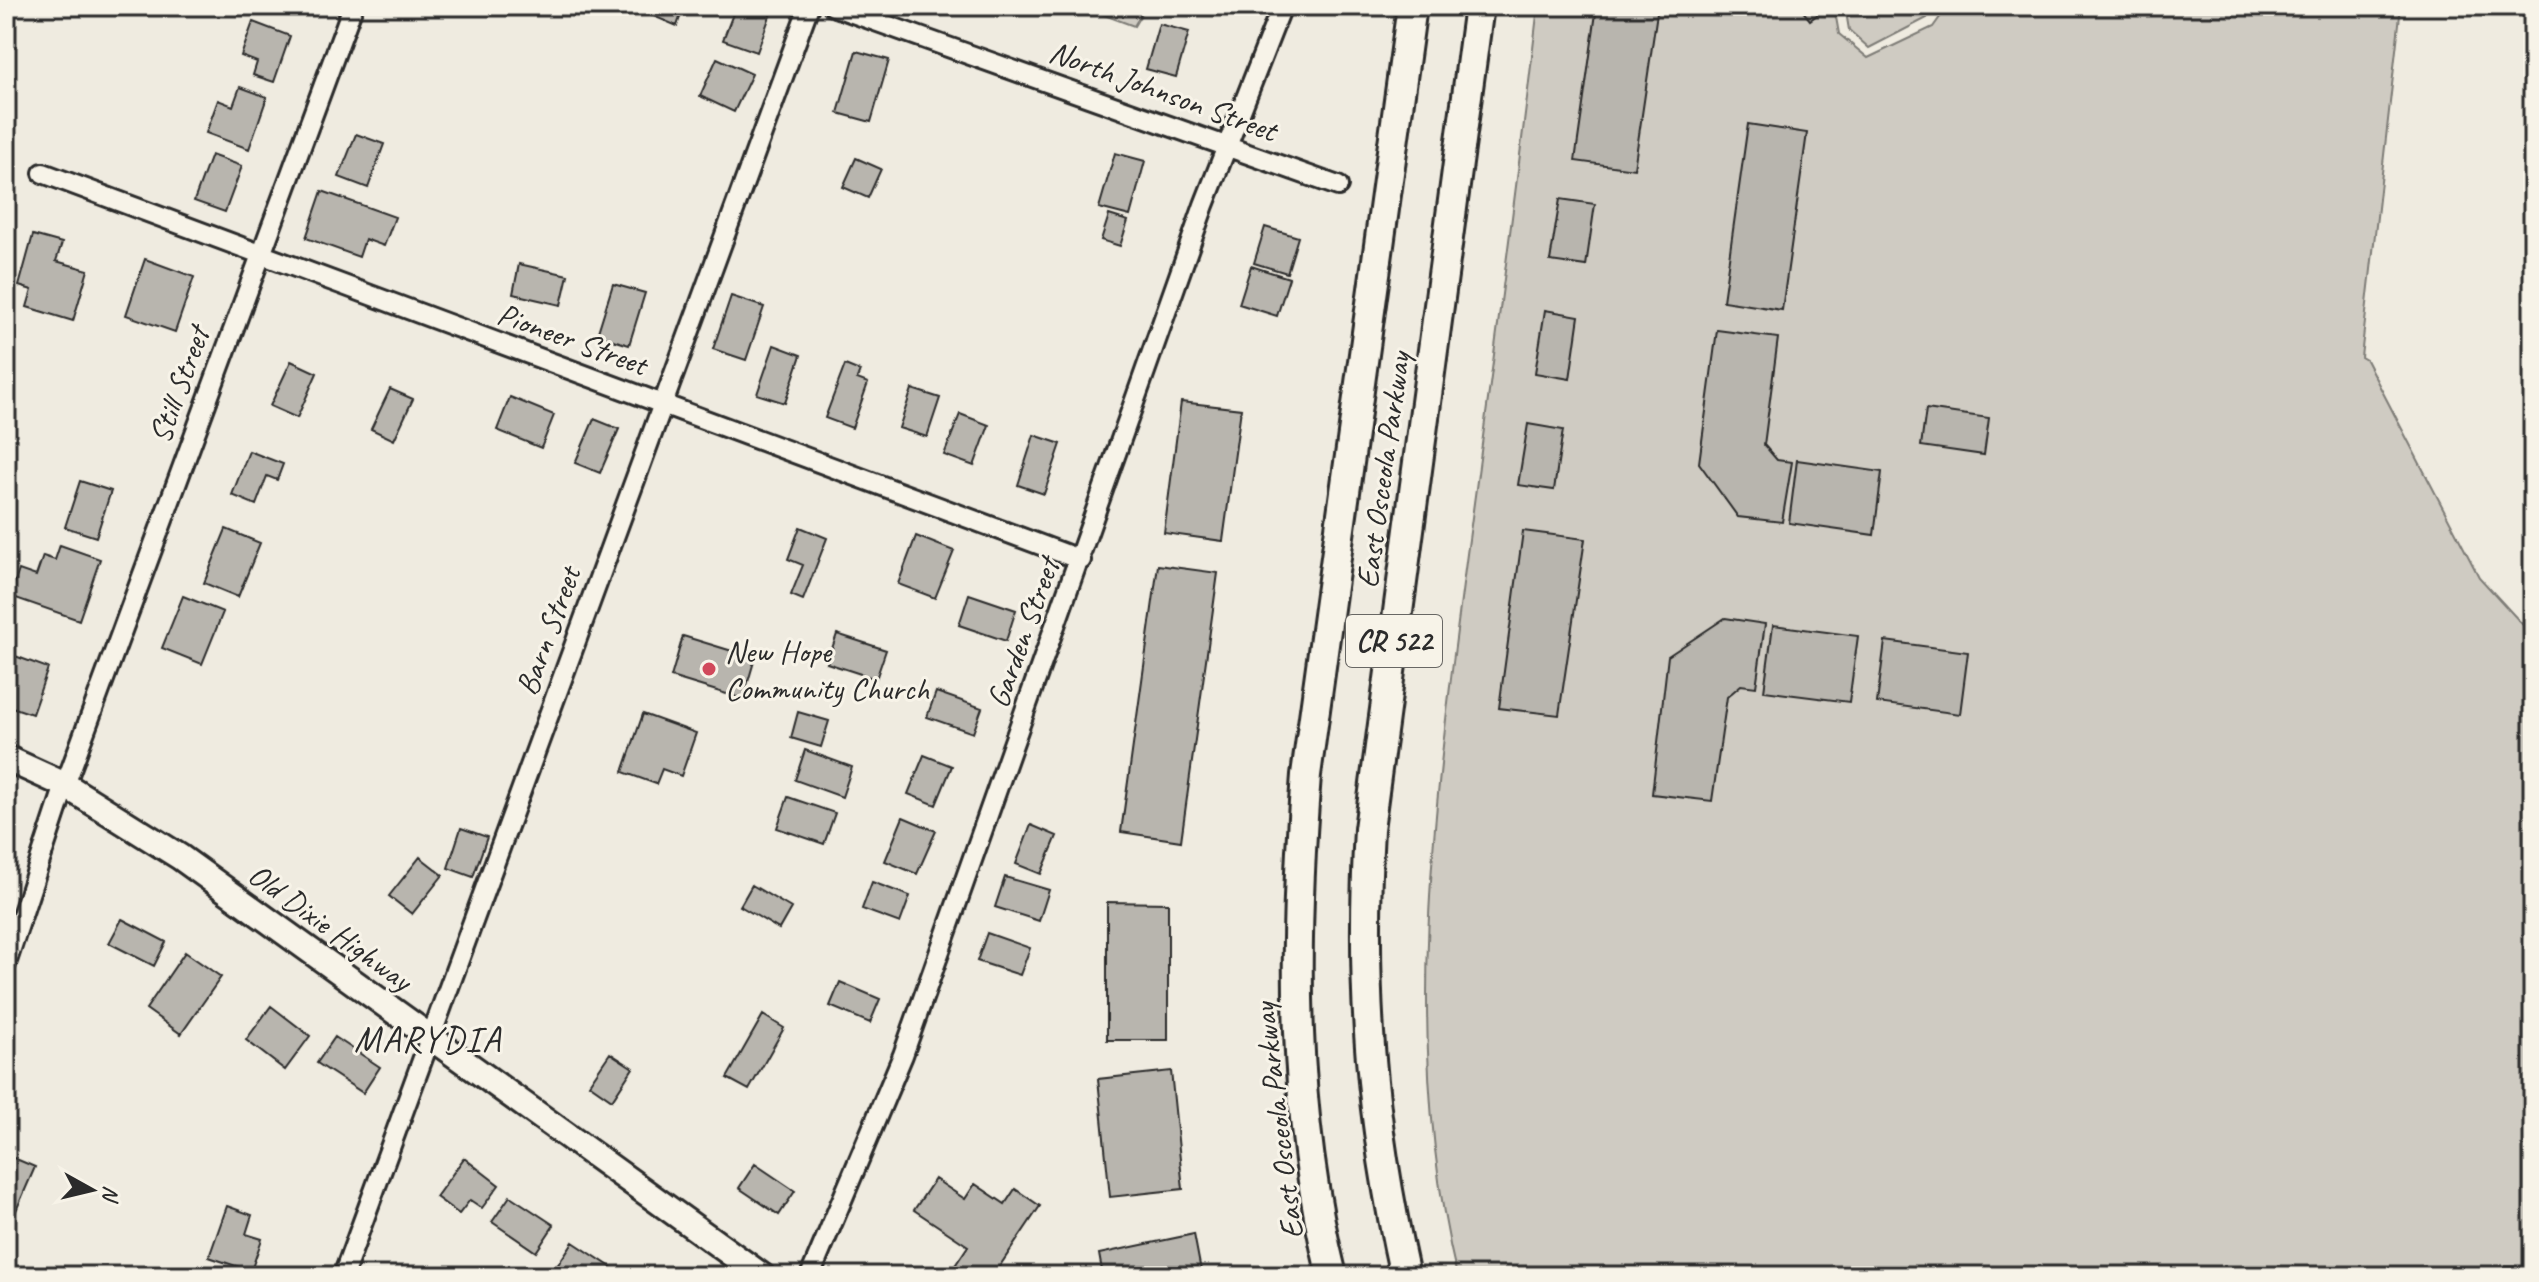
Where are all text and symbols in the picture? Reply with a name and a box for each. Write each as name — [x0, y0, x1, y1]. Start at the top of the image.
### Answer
street label: North Johnson Street — [1044, 31, 1285, 152]
street label: Pioneer Street — [492, 293, 655, 386]
street label: Still Street — [139, 317, 220, 449]
street label: East Osceola Parkway — [1346, 347, 1420, 590]
street label: Garden Street — [977, 549, 1070, 713]
street label: Barn Street — [506, 558, 591, 701]
road number: CR 522 — [1346, 615, 1442, 667]
place label: New Hope Community Church — [725, 631, 930, 709]
marker: New Hope Community Church — [700, 660, 718, 678]
street label: Old Dixie Highway — [240, 854, 422, 1002]
street label: East Osceola Parkway — [1243, 998, 1313, 1241]
district label: MARYDIA — [354, 1016, 502, 1062]
north arrow — [52, 1150, 132, 1230]
text: N — [96, 1184, 126, 1205]

